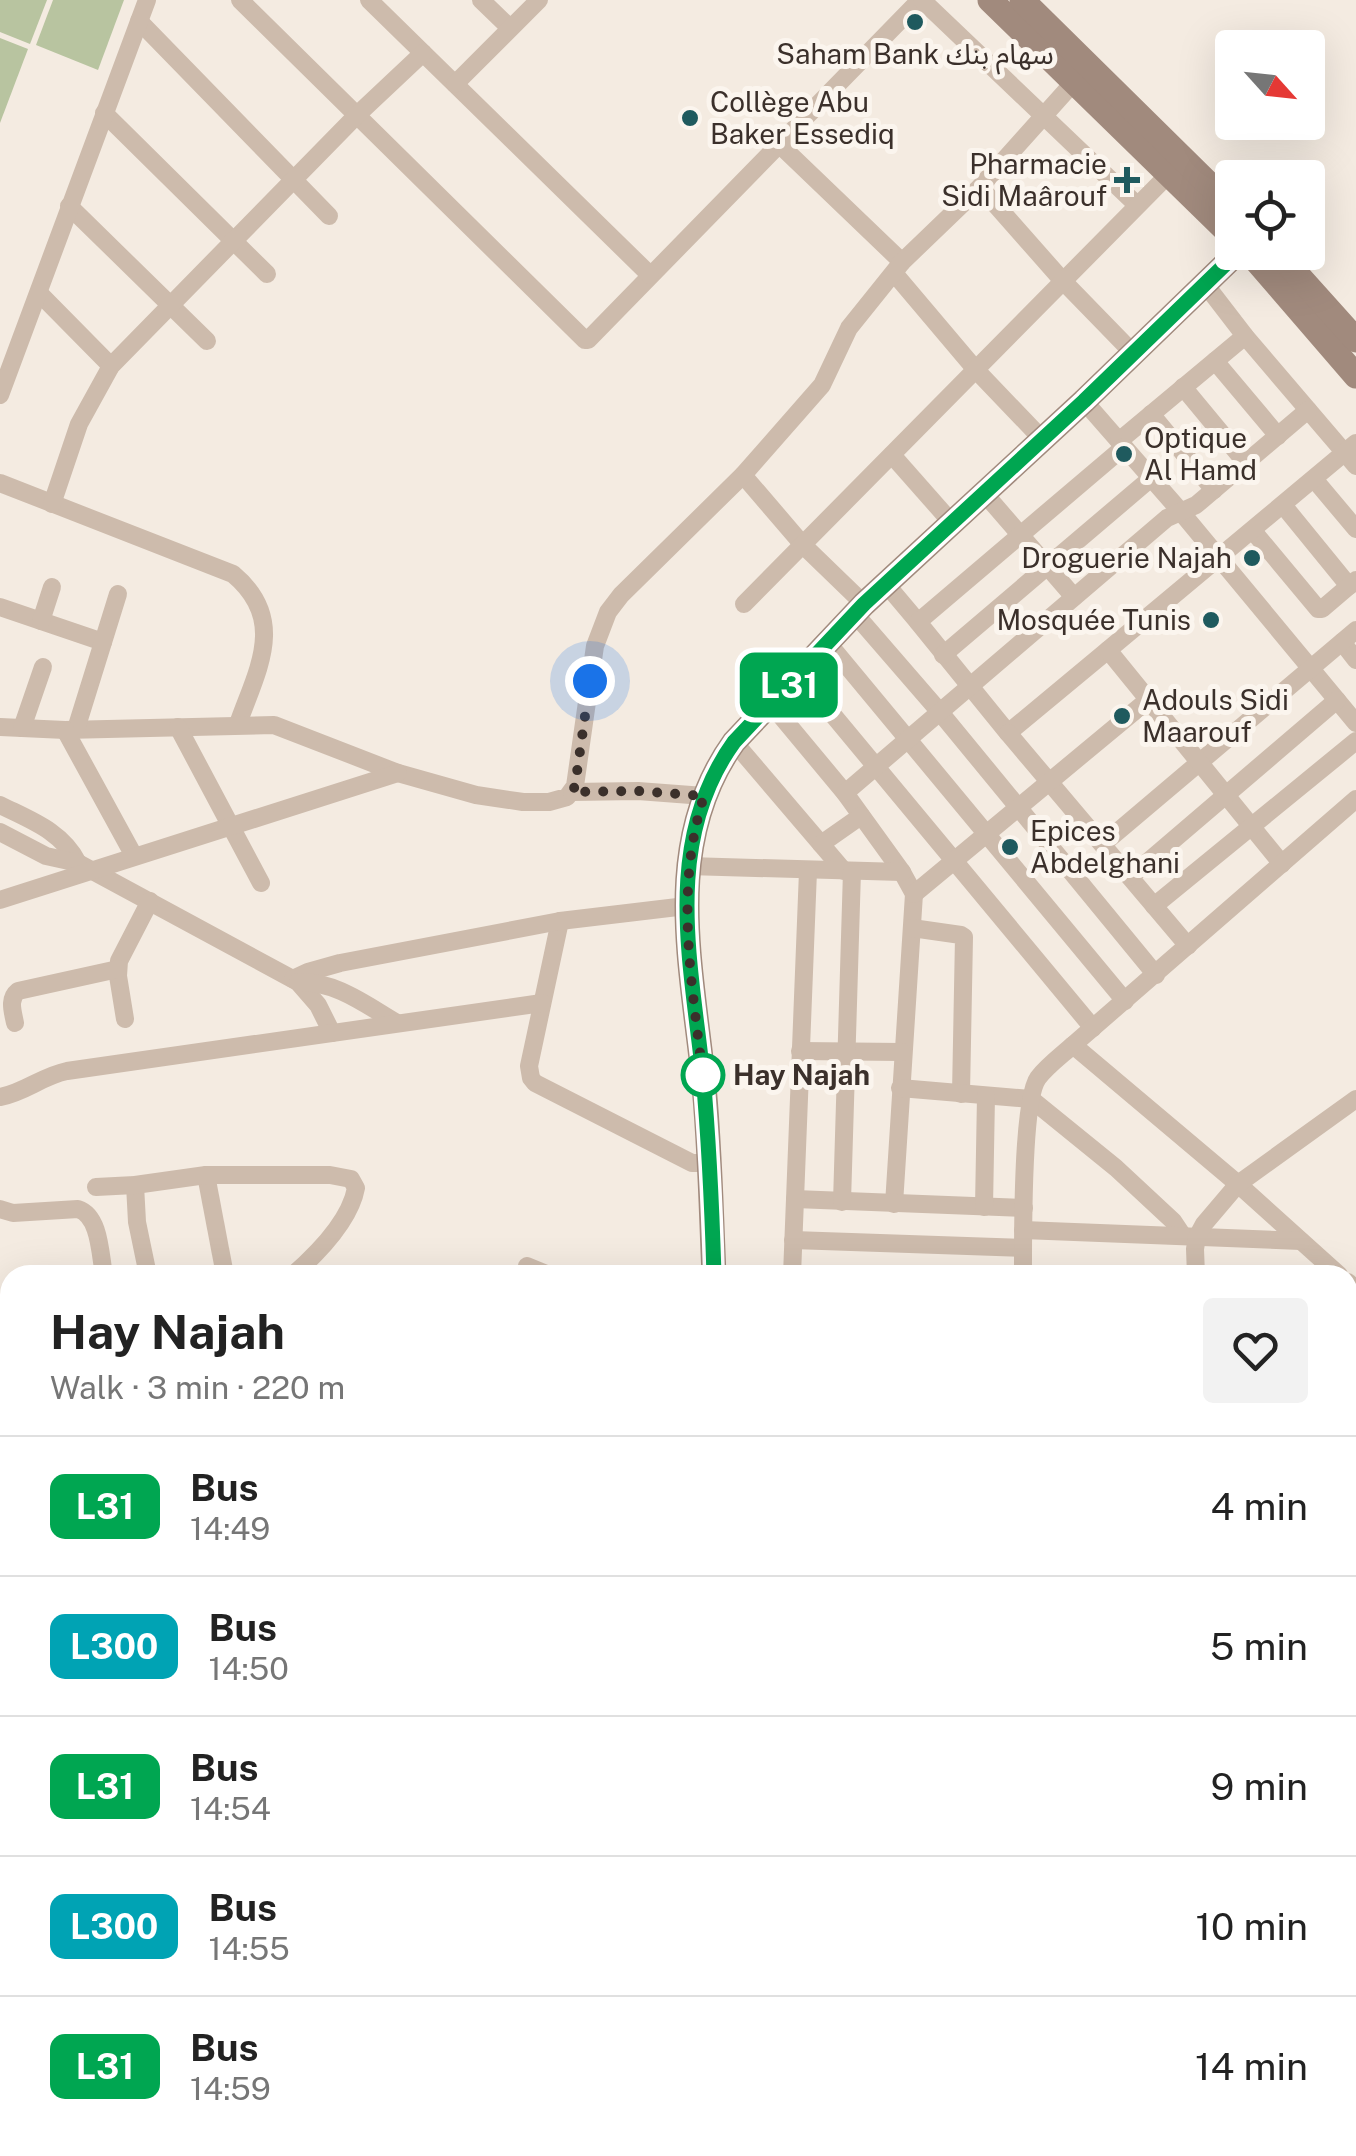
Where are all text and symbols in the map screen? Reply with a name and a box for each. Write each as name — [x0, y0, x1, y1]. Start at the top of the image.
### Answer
marker: Saham Bank سهام بنك — [904, 11, 926, 33]
north arrow — [1215, 30, 1325, 140]
map controls — [1215, 30, 1325, 270]
place label: Saham Bank سهام بنك — [776, 37, 1054, 75]
place label: Collège Abu Baker Essediq — [710, 85, 895, 150]
marker: Collège Abu Baker Essediq — [679, 107, 701, 129]
place label: Pharmacie Sidi Maârouf — [941, 147, 1107, 212]
button: locate — [1215, 160, 1325, 270]
marker: Pharmacie Sidi Maârouf — [1116, 169, 1138, 191]
place label: Optique Al Hamd — [1144, 421, 1257, 486]
marker: Optique Al Hamd — [1113, 443, 1135, 465]
place label: Droguerie Najah — [1021, 541, 1232, 574]
marker: Droguerie Najah — [1241, 547, 1263, 569]
place label: Mosquée Tunis — [996, 603, 1191, 636]
marker: Mosquée Tunis — [1200, 609, 1222, 631]
line badge: L31 — [732, 652, 846, 718]
your location — [565, 656, 615, 706]
text: L31 — [760, 665, 818, 706]
place label: Adouls Sidi Maarouf — [1142, 683, 1289, 748]
marker: Adouls Sidi Maarouf — [1111, 705, 1133, 727]
place label: Epices Abdelghani — [1030, 814, 1180, 879]
marker: Epices Abdelghani — [999, 836, 1021, 858]
marker: Hay Najah — [682, 1054, 724, 1096]
place label: Hay Najah — [733, 1058, 870, 1091]
button: heart — [1203, 1298, 1308, 1403]
text: Hay Najah — [50, 1303, 285, 1360]
text: Walk · 3 min · 220 m — [50, 1369, 345, 1406]
text: Bus — [190, 1465, 259, 1510]
text: 4 min — [1210, 1484, 1308, 1529]
text: L31 — [76, 1486, 134, 1527]
text: 14:49 — [190, 1510, 270, 1547]
text: Bus — [208, 1605, 277, 1650]
text: 5 min — [1210, 1624, 1308, 1669]
text: L300 — [70, 1626, 158, 1667]
text: 14:50 — [208, 1650, 289, 1687]
text: Bus — [190, 1745, 259, 1790]
text: 9 min — [1211, 1764, 1308, 1809]
text: L31 — [76, 1766, 134, 1807]
text: 14:54 — [190, 1790, 271, 1827]
text: Bus — [208, 1885, 277, 1930]
text: 10 min — [1196, 1904, 1308, 1949]
text: L300 — [70, 1906, 158, 1947]
text: 14:55 — [208, 1930, 290, 1967]
text: Bus — [190, 2025, 259, 2070]
text: 14 min — [1195, 2044, 1308, 2089]
text: L31 — [76, 2046, 134, 2087]
text: 14:59 — [190, 2070, 271, 2107]

